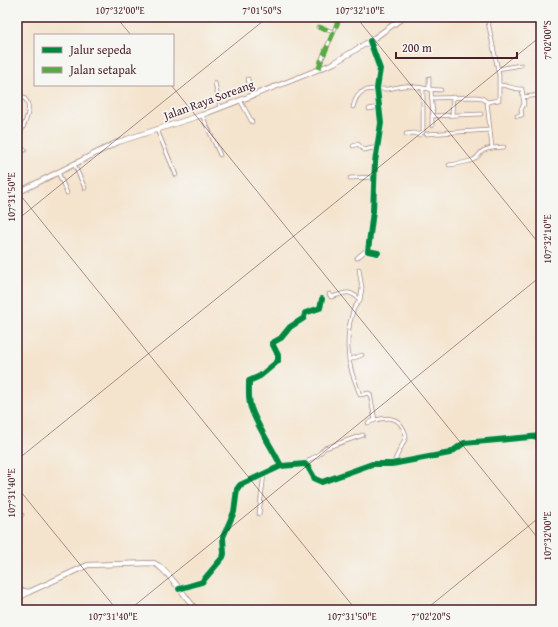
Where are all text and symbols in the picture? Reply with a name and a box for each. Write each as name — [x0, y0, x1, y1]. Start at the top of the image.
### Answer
text: 107°32'00"E — [95, 3, 145, 18]
text: 7°01'50"S — [242, 3, 282, 18]
text: 107°32'10"E — [335, 3, 385, 18]
text: 7°02'00"S — [540, 20, 555, 60]
legend — [34, 34, 174, 86]
scale bar — [396, 34, 517, 60]
text: 200 m — [402, 39, 432, 56]
text: Jalur sepeda — [68, 41, 132, 58]
text: Jalan setapak — [68, 61, 137, 78]
street label: Jalan Raya Soreang — [159, 75, 257, 125]
text: 107°31'50"E — [4, 172, 19, 222]
text: 107°32'10"E — [540, 214, 555, 264]
text: 107°31'40"E — [4, 468, 19, 518]
text: 107°32'00"E — [540, 511, 555, 561]
text: 107°31'40"E — [88, 609, 138, 624]
text: 107°31'50"E — [327, 609, 377, 624]
text: 7°02'20"S — [411, 609, 451, 624]

